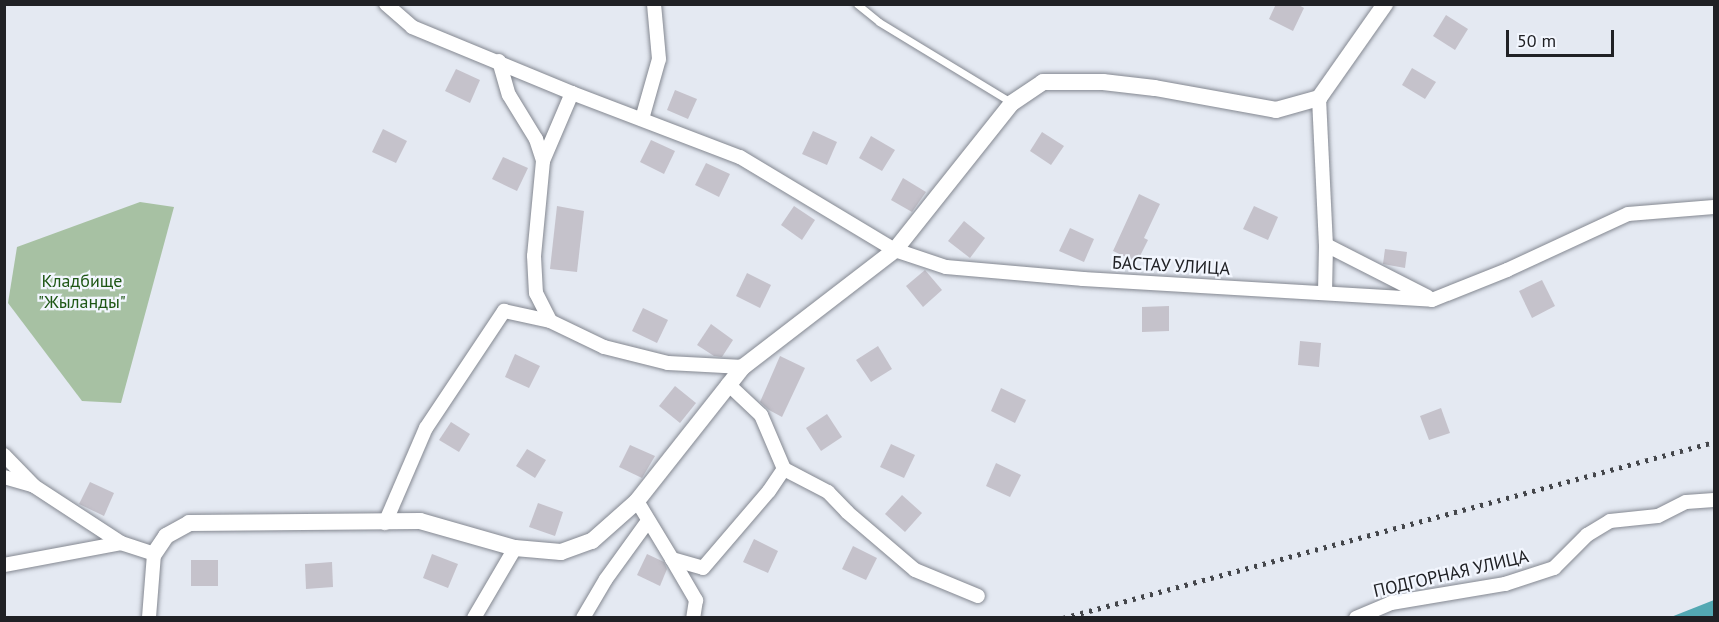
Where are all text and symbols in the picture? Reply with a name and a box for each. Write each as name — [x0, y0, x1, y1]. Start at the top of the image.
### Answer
scale bar — [1509, 18, 1617, 56]
text: 50 m — [1517, 29, 1556, 52]
street label: БАСТАУ УЛИЦА — [1111, 252, 1231, 280]
park label: Кладбище "Жыланды" — [38, 271, 126, 314]
street label: ПОДГОРНАЯ УЛИЦА — [1371, 546, 1531, 602]

